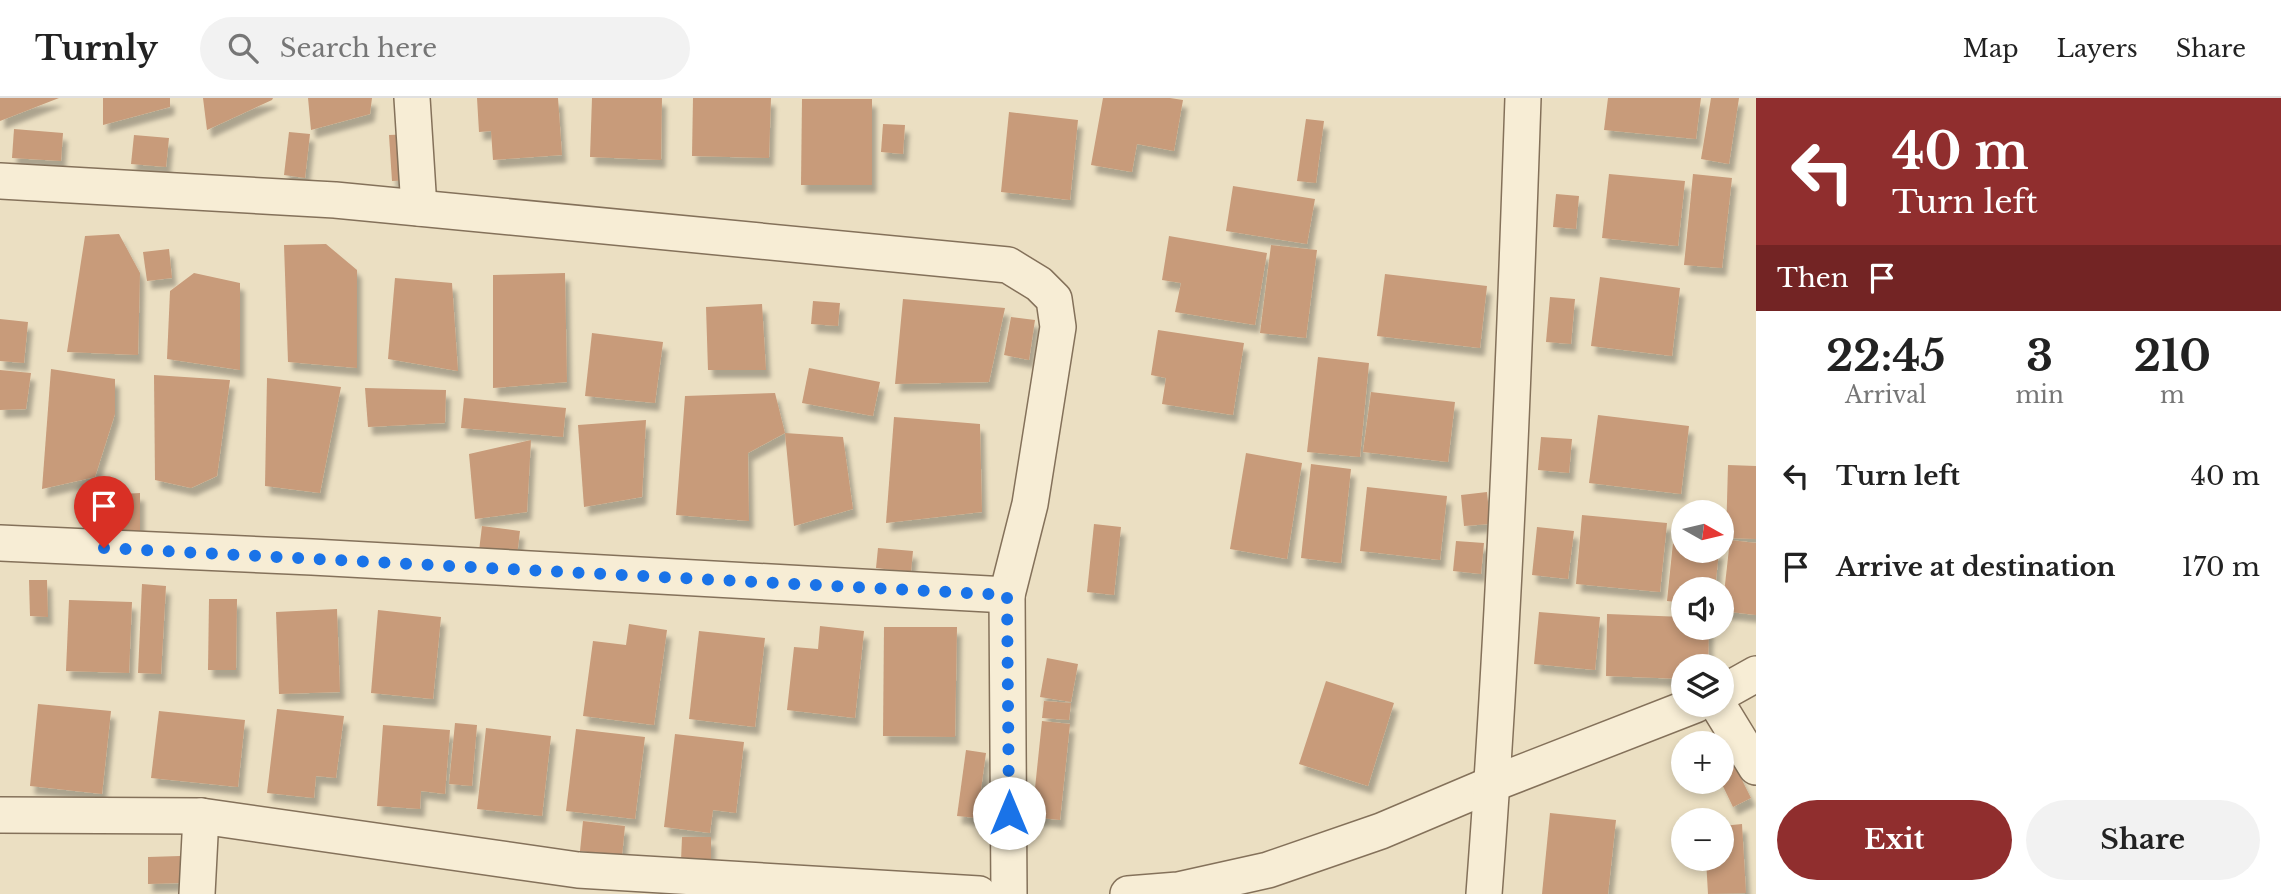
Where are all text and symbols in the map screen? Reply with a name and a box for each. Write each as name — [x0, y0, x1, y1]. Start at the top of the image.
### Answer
search box — [200, 17, 690, 80]
text: Turnly — [35, 28, 158, 69]
icon: search — [224, 29, 262, 67]
text: Search here — [280, 32, 437, 64]
text: Map — [1963, 34, 2019, 63]
text: Layers — [2057, 34, 2138, 63]
text: Share — [2176, 34, 2246, 63]
text: 40 m — [1892, 121, 2029, 182]
icon: left — [1777, 126, 1868, 217]
text: Turn left — [1892, 182, 2038, 222]
icon: arrive — [1863, 259, 1901, 297]
text: Then — [1777, 262, 1849, 294]
text: 22:45 — [1826, 330, 1945, 382]
text: 3 — [2026, 330, 2053, 382]
text: 210 — [2134, 330, 2211, 382]
text: Arrival — [1845, 381, 1926, 409]
text: min — [2015, 381, 2064, 409]
text: m — [2160, 381, 2185, 409]
icon: left — [1777, 457, 1815, 495]
text: Turn left — [1836, 460, 1960, 492]
text: 40 m — [2191, 460, 2260, 492]
pin — [74, 476, 134, 548]
icon: arrive — [85, 487, 123, 525]
north arrow — [1671, 500, 1734, 564]
map controls — [1671, 500, 1734, 871]
icon: arrive — [1777, 548, 1815, 586]
text: Arrive at destination — [1836, 551, 2116, 583]
text: 170 m — [2181, 551, 2260, 583]
button: sound — [1671, 577, 1734, 640]
button: layers — [1671, 654, 1734, 717]
button: + — [1671, 731, 1734, 794]
position arrow — [972, 776, 1046, 850]
button: Exit — [1777, 800, 2012, 880]
button: Share — [2026, 800, 2260, 880]
button: − — [1671, 808, 1734, 871]

